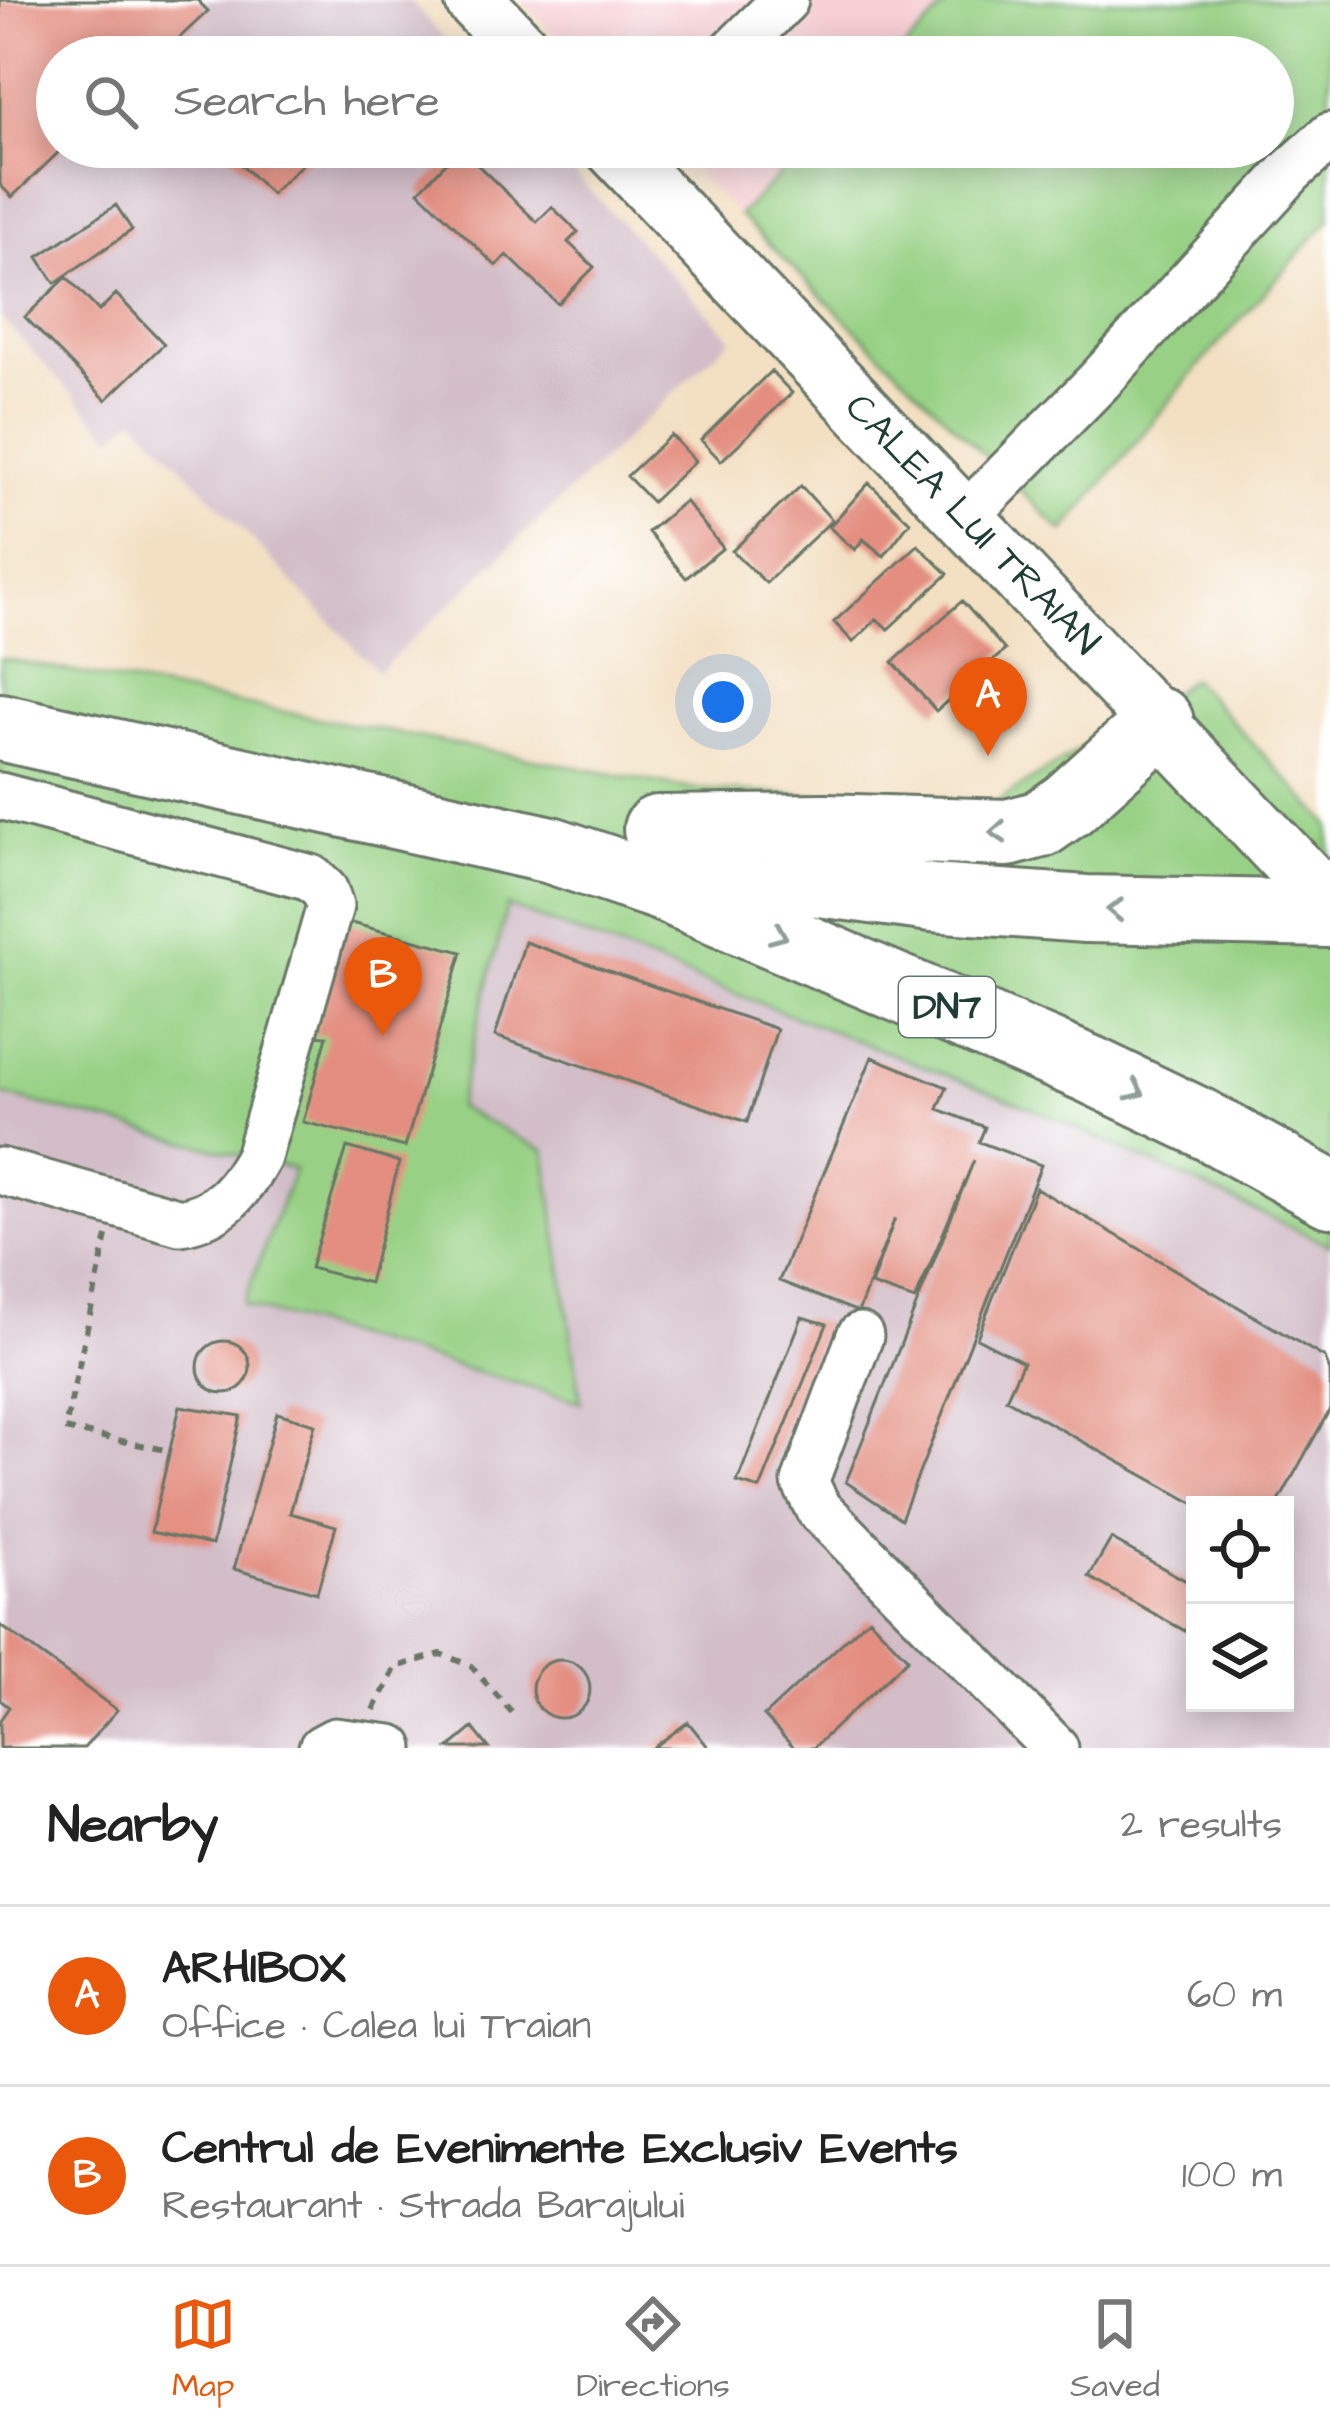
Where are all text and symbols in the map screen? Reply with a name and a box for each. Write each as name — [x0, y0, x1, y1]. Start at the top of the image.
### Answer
search box — [36, 36, 1294, 168]
icon: search — [78, 69, 144, 135]
text: Search here — [174, 71, 440, 133]
street label: CALEA LUI TRAIAN — [832, 382, 1112, 668]
pin: A — [949, 657, 1027, 756]
your location — [693, 672, 753, 732]
one-way arrow — [988, 818, 1007, 844]
one-way arrow — [1105, 897, 1124, 923]
one-way arrow — [767, 921, 788, 945]
pin: B — [344, 937, 422, 1036]
road number: DN7 — [899, 977, 995, 1037]
one-way arrow — [1124, 1077, 1145, 1100]
map controls — [1186, 1496, 1294, 1712]
button: locate — [1186, 1496, 1294, 1604]
button: layers — [1186, 1604, 1294, 1712]
text: Nearby — [48, 1791, 218, 1862]
text: 2 results — [1121, 1799, 1282, 1853]
text: ARHIBOX — [162, 1938, 346, 2000]
text: A — [75, 1969, 99, 2023]
text: 60 m — [1187, 1969, 1282, 2023]
text: Office · Calea lui Traian — [162, 2000, 591, 2054]
text: Centrul de Evenimente Exclusiv Events — [162, 2118, 958, 2180]
text: B — [73, 2149, 101, 2203]
text: 100 m — [1182, 2149, 1282, 2203]
text: Restaurant · Strada Barajului — [162, 2180, 684, 2234]
tab: Map — [170, 2291, 236, 2409]
tab: Directions — [576, 2291, 730, 2409]
tab: Saved — [1070, 2291, 1160, 2409]

